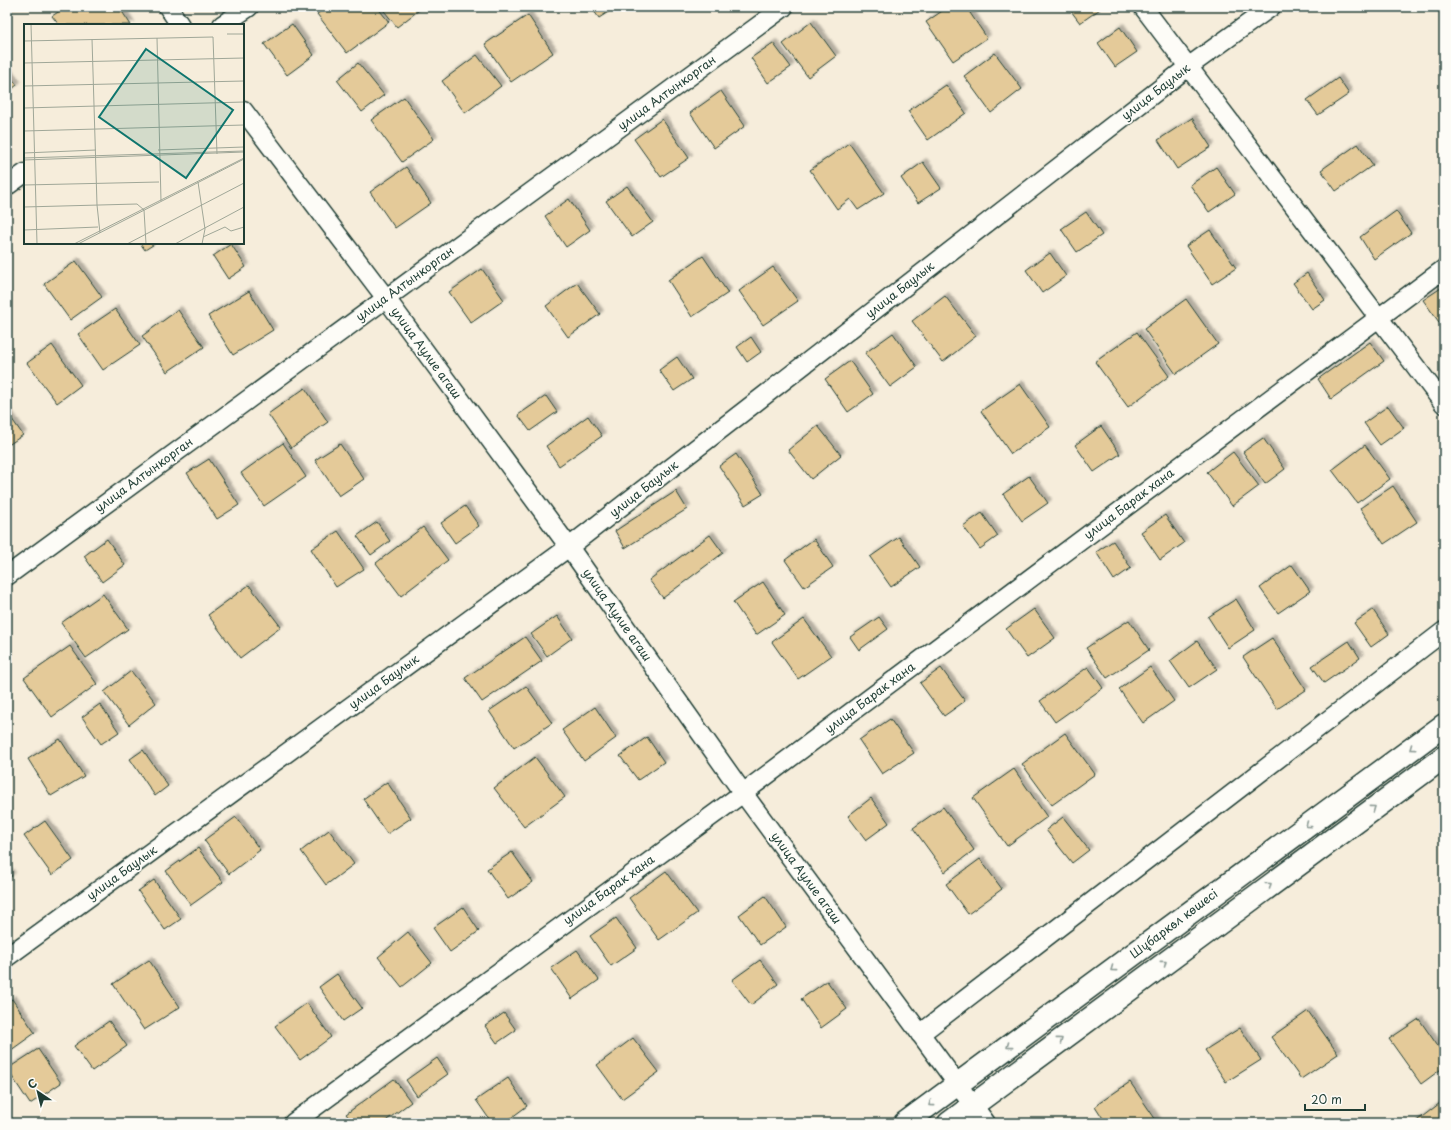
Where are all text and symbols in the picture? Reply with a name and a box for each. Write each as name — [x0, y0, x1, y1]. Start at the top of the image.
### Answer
inset map — [24, 24, 244, 244]
street label: улица Алтынкорган — [614, 50, 719, 134]
street label: улица Баулык — [1117, 58, 1194, 124]
street label: улица Алтынкорган — [352, 241, 457, 325]
street label: улица Баулык — [861, 256, 938, 322]
street label: улица Аулие агаш — [387, 303, 466, 402]
street label: улица Алтынкорган — [91, 432, 196, 516]
street label: улица Баулык — [605, 455, 682, 521]
street label: улица Барак хана — [1079, 463, 1178, 543]
street label: улица Аулие агаш — [579, 564, 657, 665]
street label: улица Баулык — [344, 649, 423, 713]
street label: улица Барак хана — [820, 657, 919, 737]
one-way arrow — [1410, 743, 1417, 750]
one-way arrow — [1369, 806, 1376, 813]
one-way arrow — [1305, 820, 1312, 827]
street label: улица Аулие агаш — [767, 828, 846, 927]
street label: улица Баулык — [82, 840, 161, 904]
street label: улица Барак хана — [559, 850, 658, 929]
one-way arrow — [1264, 883, 1271, 890]
street label: Шұбаркөл көшесі — [1126, 884, 1221, 962]
one-way arrow — [1160, 961, 1167, 968]
one-way arrow — [1111, 964, 1118, 971]
one-way arrow — [1056, 1038, 1063, 1045]
one-way arrow — [1006, 1041, 1013, 1048]
north arrow — [18, 1072, 58, 1112]
text: С — [24, 1074, 40, 1093]
scale bar — [1305, 1086, 1365, 1112]
text: 20 m — [1311, 1090, 1342, 1108]
one-way arrow — [928, 1099, 935, 1107]

